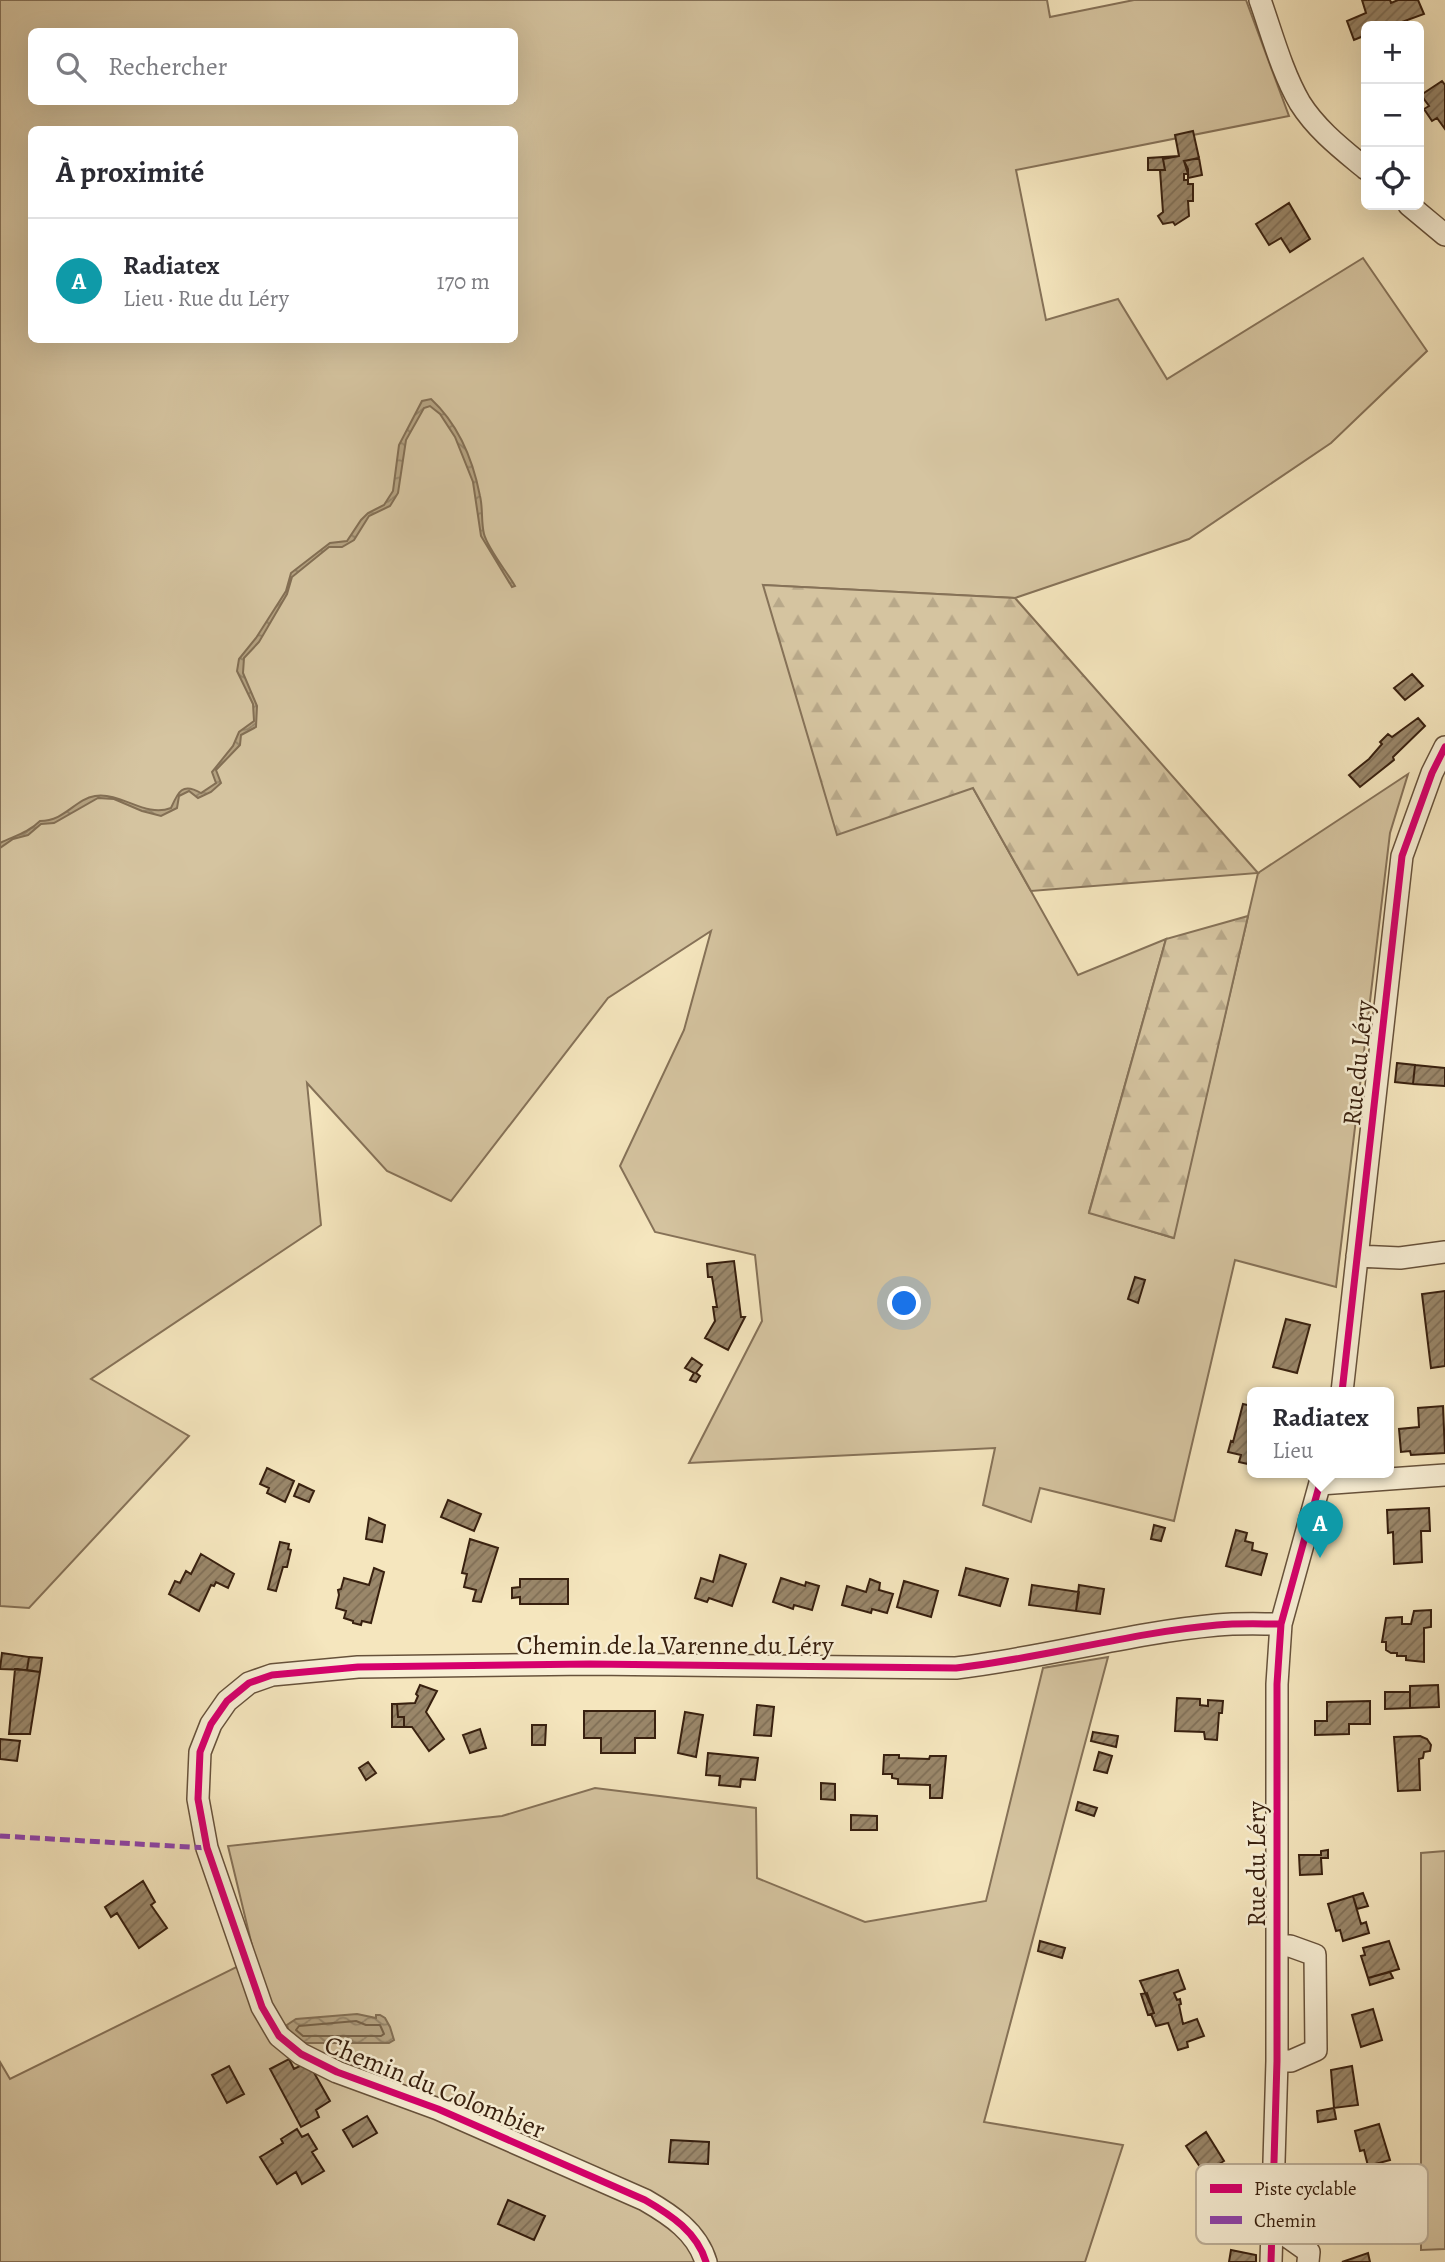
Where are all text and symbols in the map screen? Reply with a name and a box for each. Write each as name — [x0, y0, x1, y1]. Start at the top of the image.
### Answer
map controls — [1361, 21, 1424, 210]
button: + — [1361, 21, 1424, 84]
search box — [28, 28, 518, 105]
icon: search — [52, 48, 90, 86]
text: Rechercher — [108, 49, 228, 84]
button: − — [1361, 84, 1424, 147]
button: locate — [1361, 147, 1424, 210]
text: À proximité — [56, 152, 204, 192]
text: Radiatex — [123, 248, 219, 283]
text: A — [72, 266, 86, 297]
text: 170 m — [437, 266, 490, 297]
text: Lieu · Rue du Léry — [123, 283, 289, 314]
street label: Rue du Léry — [1334, 998, 1382, 1127]
your location — [887, 1286, 921, 1320]
popup — [1247, 1387, 1394, 1478]
text: Radiatex — [1272, 1400, 1369, 1435]
text: Lieu — [1272, 1435, 1313, 1466]
pin: A — [1297, 1500, 1343, 1558]
street label: Chemin de la Varenne du Léry — [516, 1628, 834, 1663]
street label: Rue du Léry — [1239, 1801, 1274, 1927]
street label: Chemin du Colombier — [319, 2027, 551, 2147]
legend — [1196, 2164, 1428, 2244]
text: Piste cyclable — [1254, 2176, 1356, 2202]
text: Chemin — [1254, 2208, 1316, 2234]

